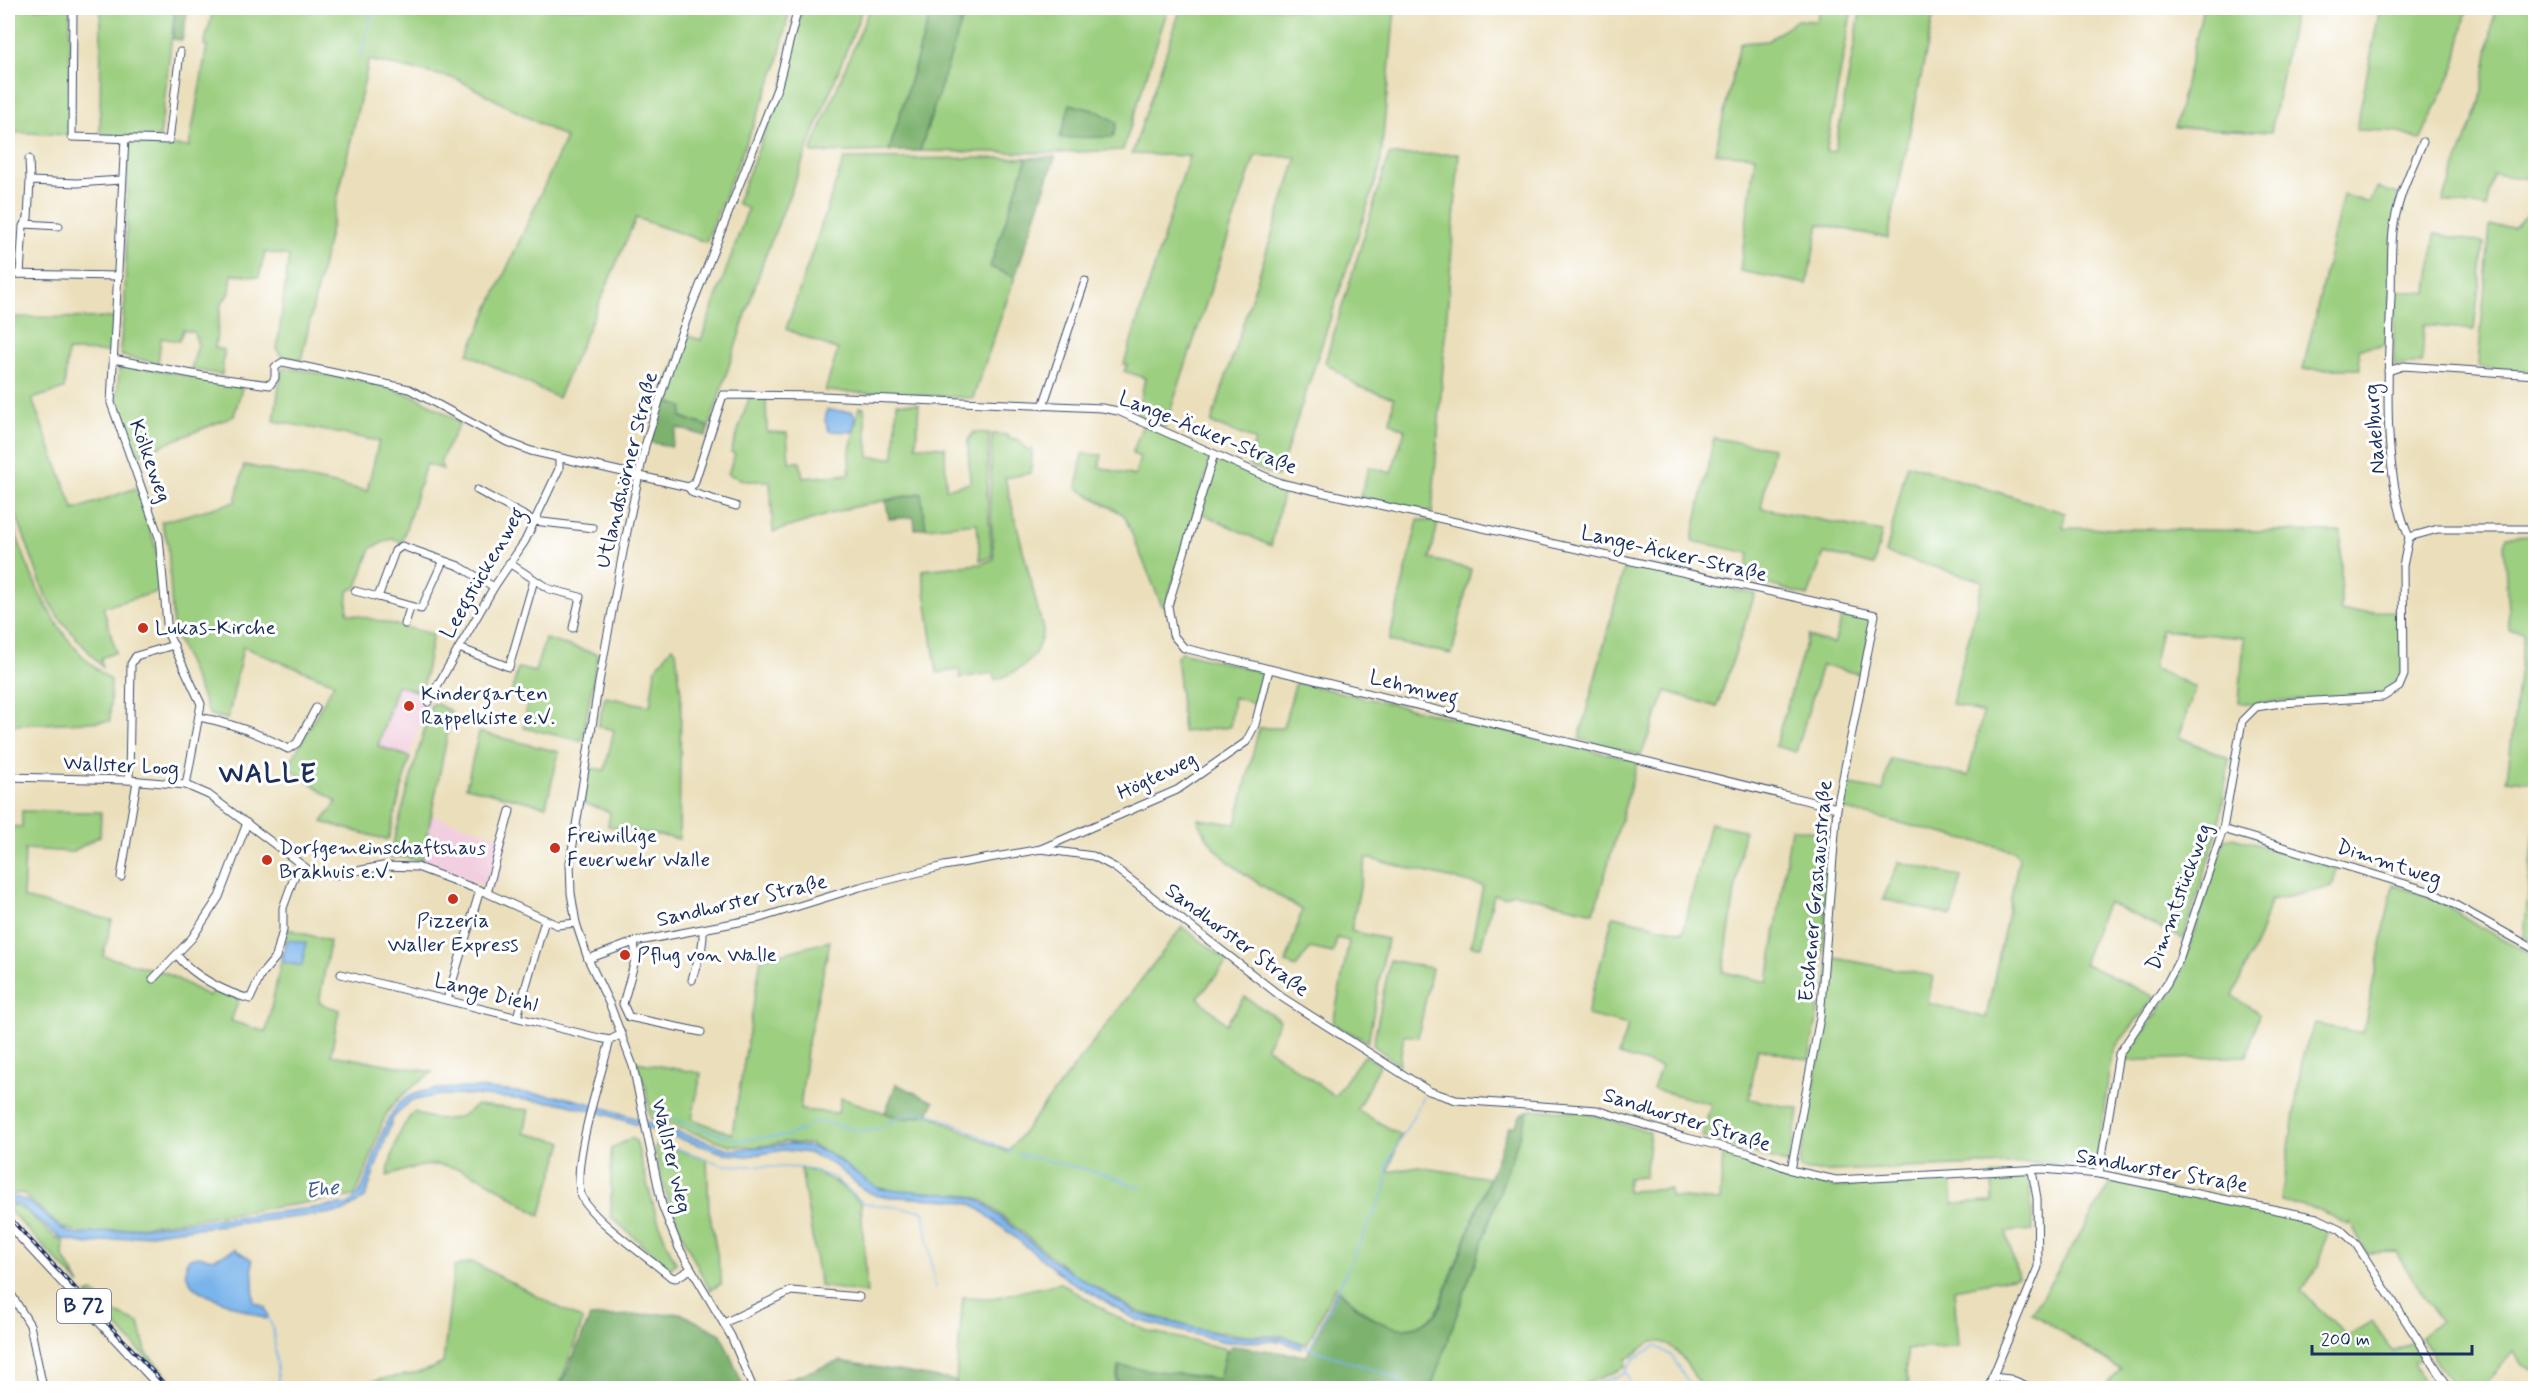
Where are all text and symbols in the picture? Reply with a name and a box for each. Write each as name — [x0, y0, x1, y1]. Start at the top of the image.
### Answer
street label: Utlandshörner Straße — [589, 369, 665, 571]
street label: Nadelburg — [2358, 383, 2393, 475]
street label: Lange-Äcker-Straße — [1114, 384, 1301, 483]
street label: Kölkeweg — [122, 416, 178, 506]
street label: Leegstückenweg — [434, 502, 534, 645]
street label: Lange-Äcker-Straße — [1578, 519, 1770, 590]
place label: Lukas-Kirche — [155, 614, 276, 642]
marker: Lukas-Kirche — [136, 621, 150, 635]
street label: Lehmweg — [1366, 663, 1461, 715]
place label: Kindergarten Rappelkiste e.V. — [421, 680, 555, 732]
marker: Kindergarten Rappelkiste e.V. — [402, 699, 416, 713]
street label: Högteweg — [1113, 745, 1201, 807]
street label: Wallster Loog — [62, 749, 180, 784]
district label: WALLE — [219, 757, 317, 792]
street label: Eschener Grashausstraße — [1792, 779, 1840, 1003]
street label: Dimmtstückweg — [2139, 820, 2219, 974]
place label: Freiwillige Feuerwehr Walle — [567, 822, 710, 874]
street label: Dimmtweg — [2333, 833, 2445, 894]
place label: Dorfgemeinschaftshaus Brakhuis e.V. — [279, 834, 486, 886]
marker: Freiwillige Feuerwehr Walle — [548, 841, 562, 855]
marker: Dorfgemeinschaftshaus Brakhuis e.V. — [260, 853, 274, 867]
street label: Sandhorster Straße — [654, 868, 830, 934]
street label: Sandhorster Straße — [1159, 876, 1315, 1004]
marker: Pizzeria Waller Express — [446, 892, 460, 906]
place label: Pizzeria Waller Express — [387, 907, 519, 959]
place label: Pflug von Walle — [637, 941, 777, 969]
marker: Pflug von Walle — [618, 948, 632, 962]
street label: Lange Diehl — [431, 967, 541, 1020]
street label: Sandhorster Straße — [1600, 1081, 1774, 1159]
street label: Wallster Weg — [643, 1096, 698, 1216]
street label: Sandhorster Straße — [2074, 1142, 2250, 1200]
water label: Ehe — [303, 1174, 342, 1206]
road number: B 72 — [57, 1289, 111, 1323]
scale bar — [2312, 1318, 2472, 1356]
text: 200 m — [2321, 1328, 2370, 1352]

